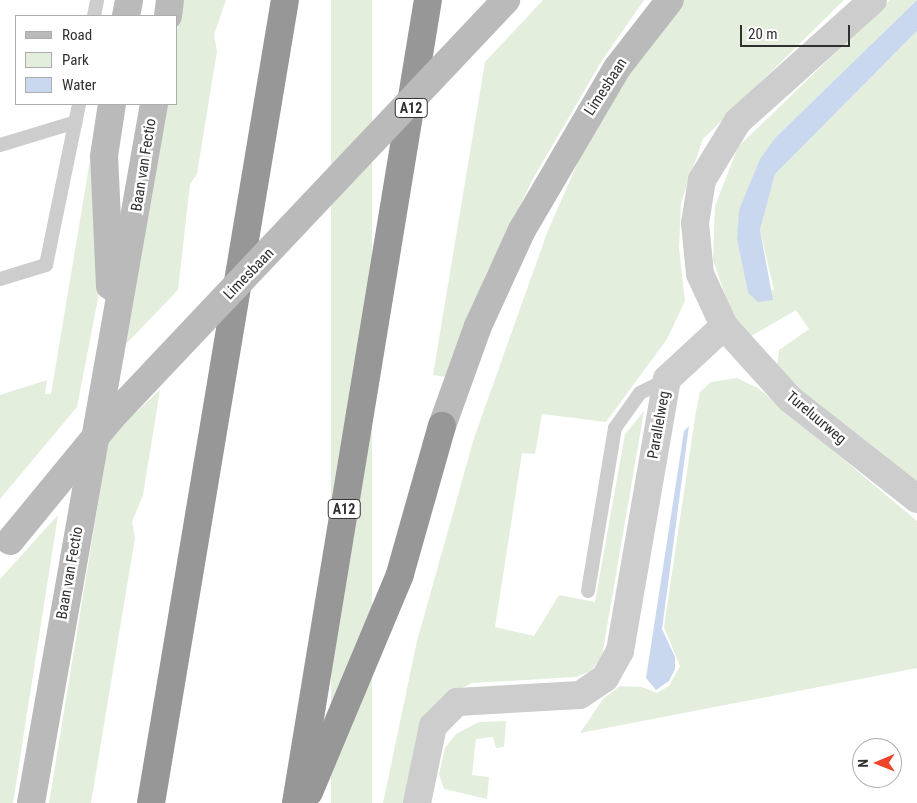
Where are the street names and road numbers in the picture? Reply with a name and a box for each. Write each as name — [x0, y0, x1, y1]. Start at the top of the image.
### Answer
street label: Limesbaan — [581, 55, 631, 119]
road number: A12 — [394, 96, 428, 120]
street label: Baan van Fectio — [128, 117, 160, 213]
street label: Limesbaan — [220, 244, 278, 304]
street label: Tureluurweg — [782, 388, 850, 448]
street label: Parallelweg — [644, 390, 674, 460]
road number: A12 — [326, 498, 362, 520]
street label: Baan van Fectio — [53, 525, 87, 621]

